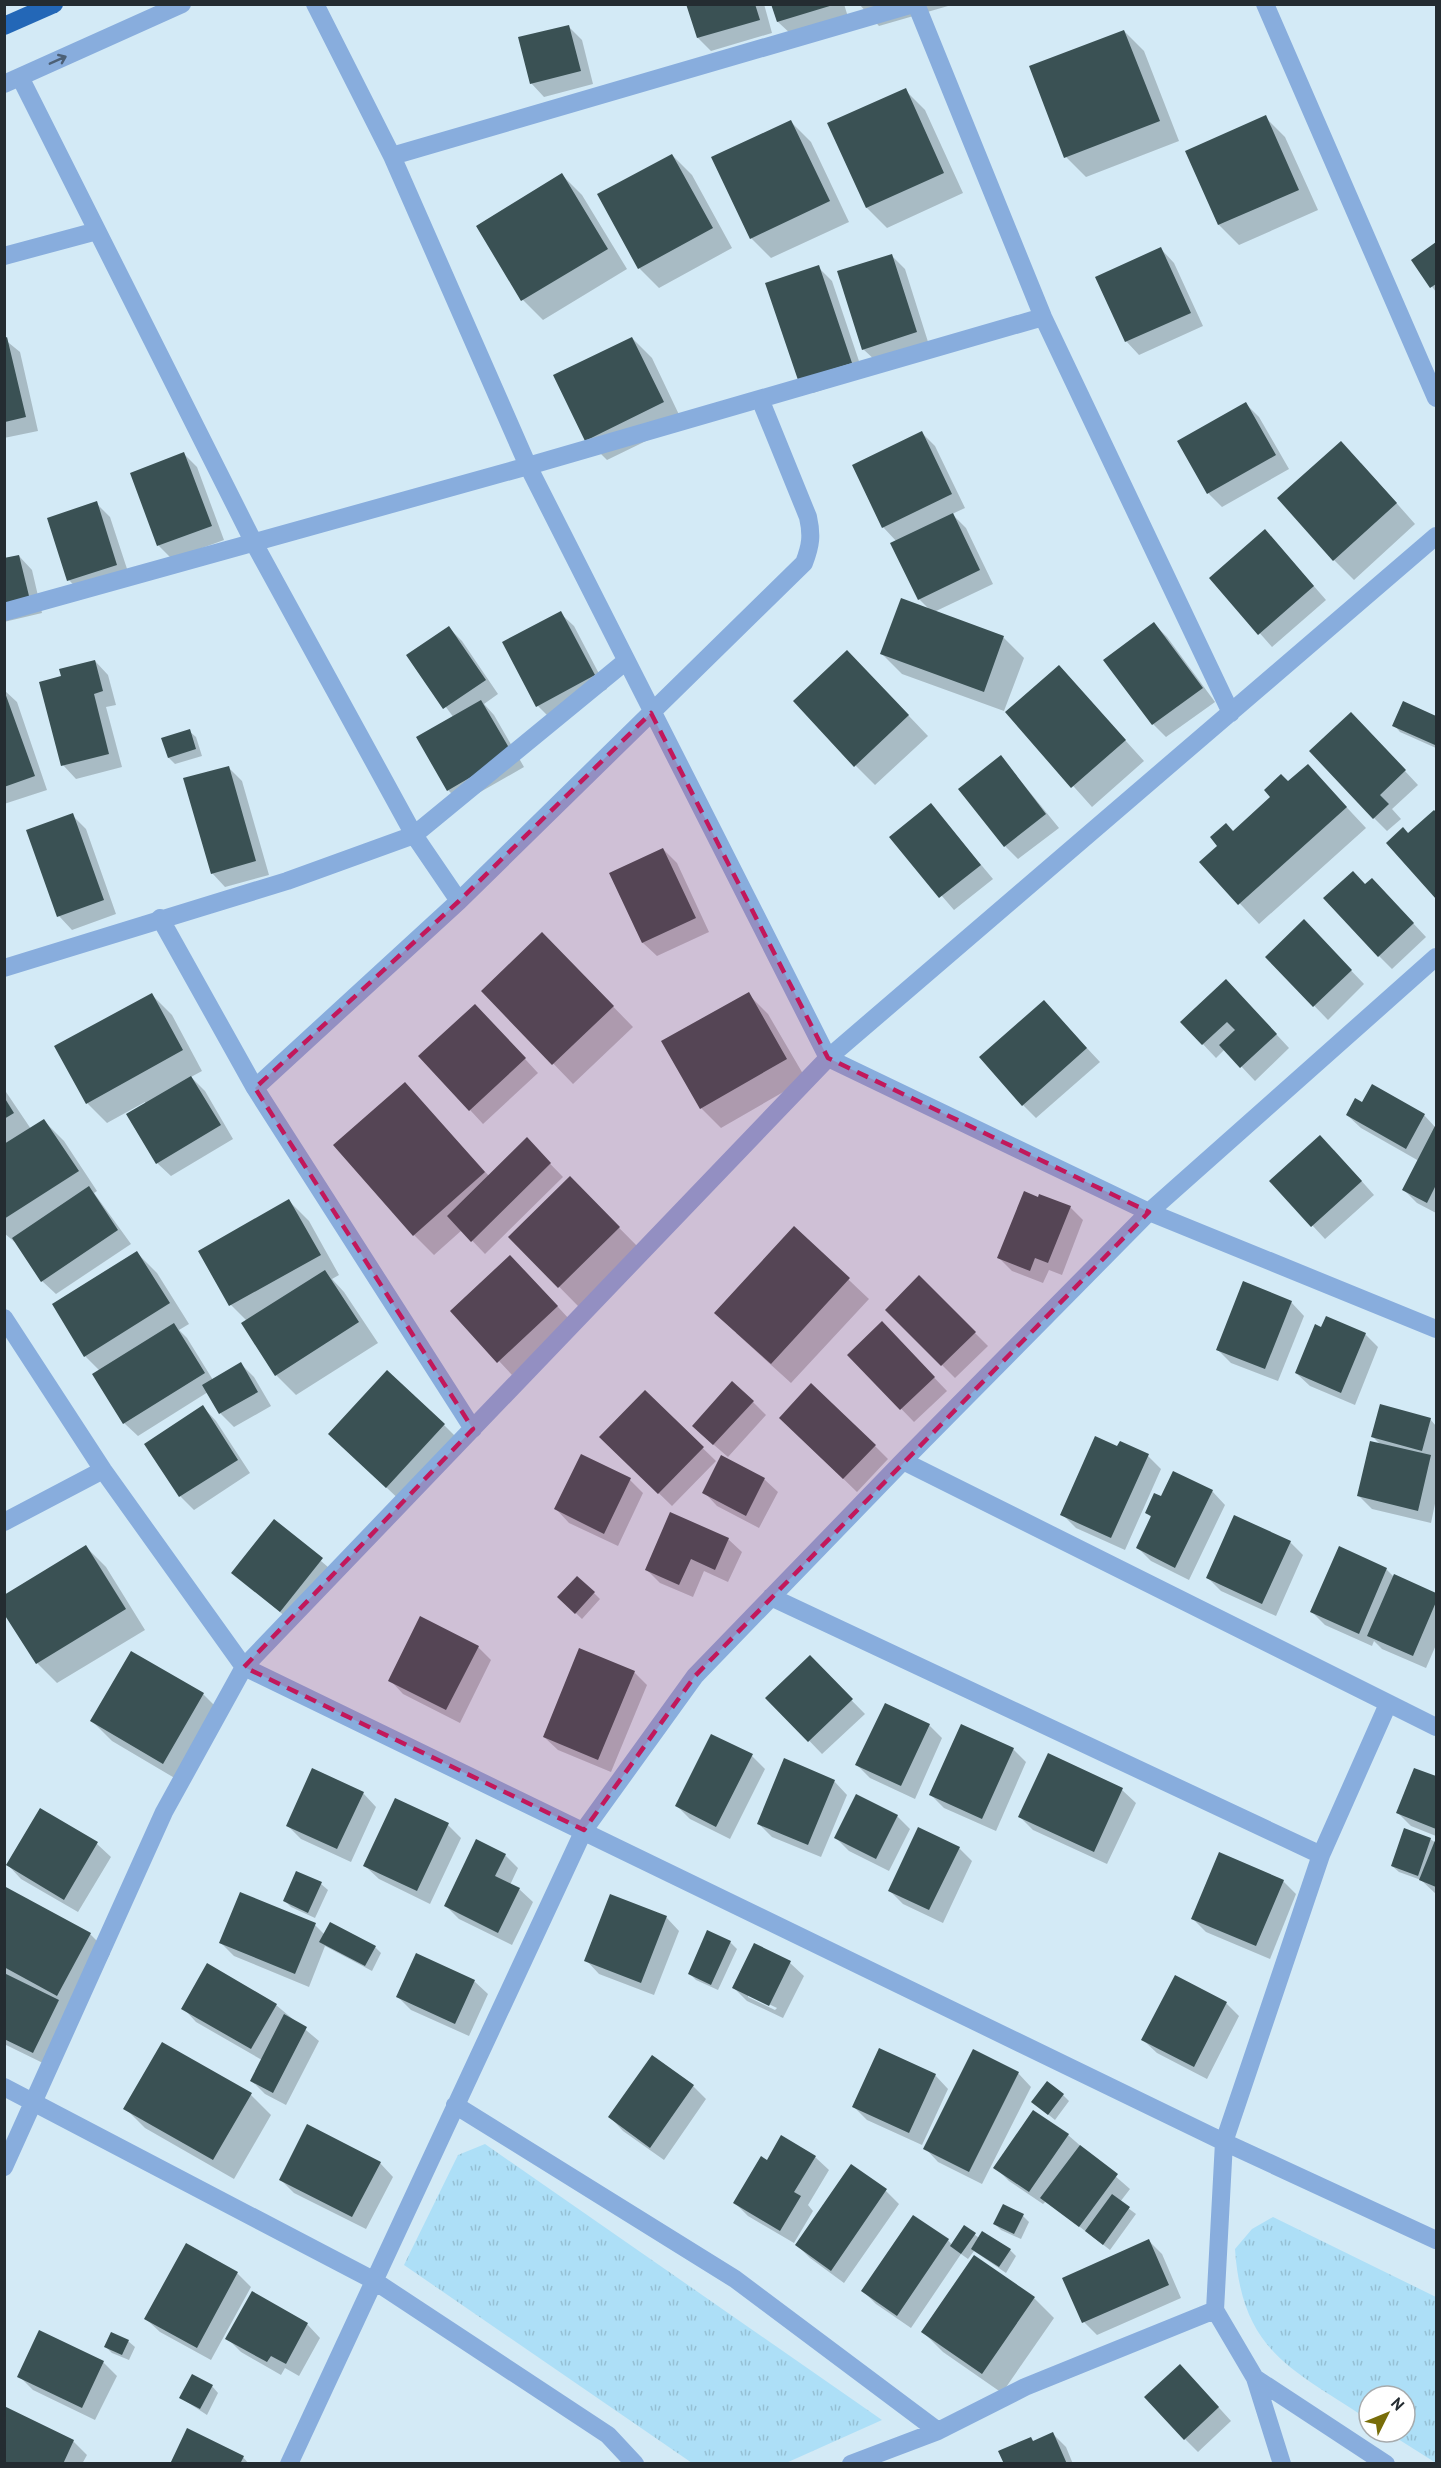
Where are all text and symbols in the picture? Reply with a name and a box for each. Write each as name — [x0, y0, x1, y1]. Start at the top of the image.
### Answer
one-way arrow — [48, 54, 67, 65]
north arrow — [1357, 2384, 1417, 2444]
text: N — [1387, 2393, 1409, 2414]

